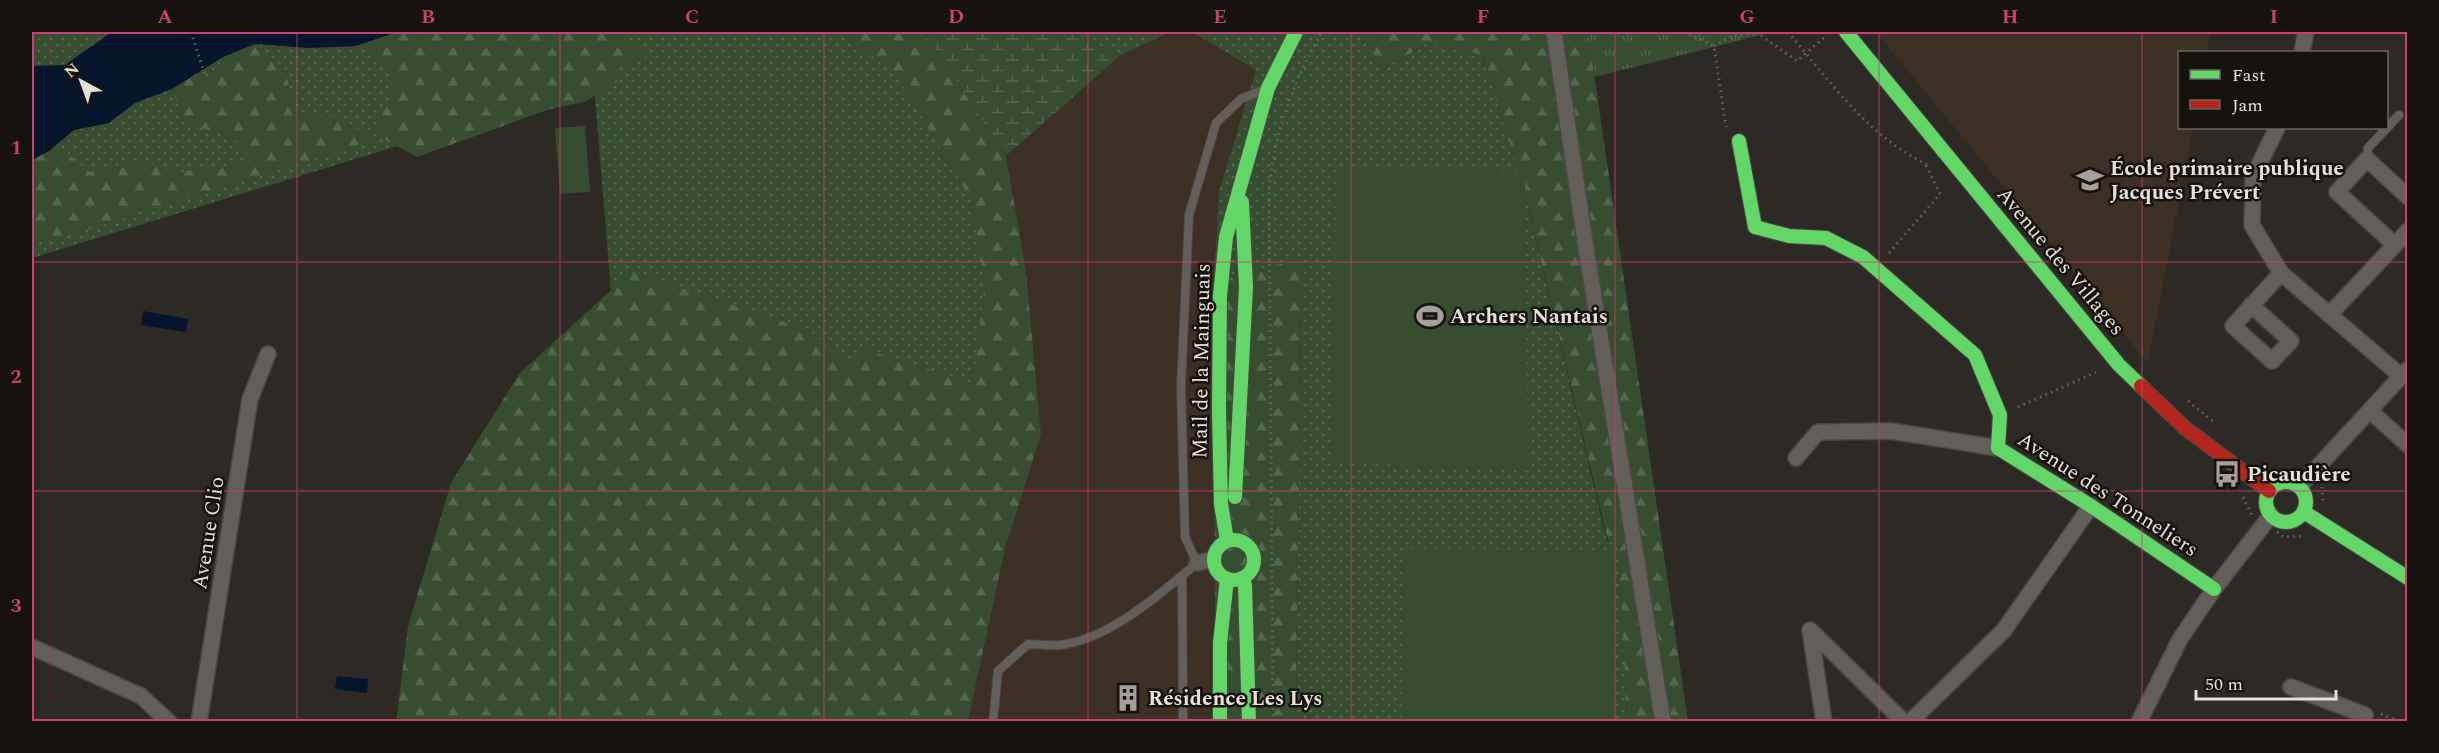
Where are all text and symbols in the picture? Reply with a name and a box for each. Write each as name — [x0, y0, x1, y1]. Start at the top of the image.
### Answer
text: A — [157, 2, 173, 32]
text: B — [421, 2, 435, 32]
text: C — [685, 2, 699, 32]
text: D — [948, 2, 964, 32]
text: E — [1213, 2, 1227, 32]
text: F — [1477, 2, 1489, 32]
text: G — [1739, 2, 1755, 32]
text: H — [2002, 2, 2018, 32]
text: I — [2270, 2, 2278, 32]
north arrow — [51, 51, 111, 111]
legend — [2178, 51, 2388, 129]
text: N — [59, 57, 85, 84]
text: Fast — [2232, 62, 2265, 89]
text: Jam — [2232, 92, 2263, 119]
text: 1 — [10, 133, 22, 163]
place label: École primaire publique Jacques Prévert — [2110, 153, 2344, 209]
school or university icon: École primaire publique Jacques Prévert — [2075, 165, 2105, 195]
street label: Avenue des Villages — [1988, 180, 2132, 343]
street label: Mail de la Mainguais — [1184, 263, 1220, 459]
sports icon: Archers Nantais — [1415, 301, 1445, 331]
place label: Archers Nantais — [1450, 301, 1608, 333]
text: 2 — [10, 362, 22, 392]
street label: Avenue des Tonneliers — [2011, 424, 2204, 565]
bus stop icon: Picaudière — [2212, 459, 2242, 489]
place label: Picaudière — [2247, 459, 2351, 491]
street label: Avenue Clio — [184, 474, 234, 592]
text: 3 — [10, 591, 22, 621]
scale bar — [2196, 663, 2336, 701]
text: 50 m — [2205, 671, 2243, 698]
building icon: Résidence Les Lys — [1113, 683, 1143, 713]
place label: Résidence Les Lys — [1148, 683, 1322, 715]

